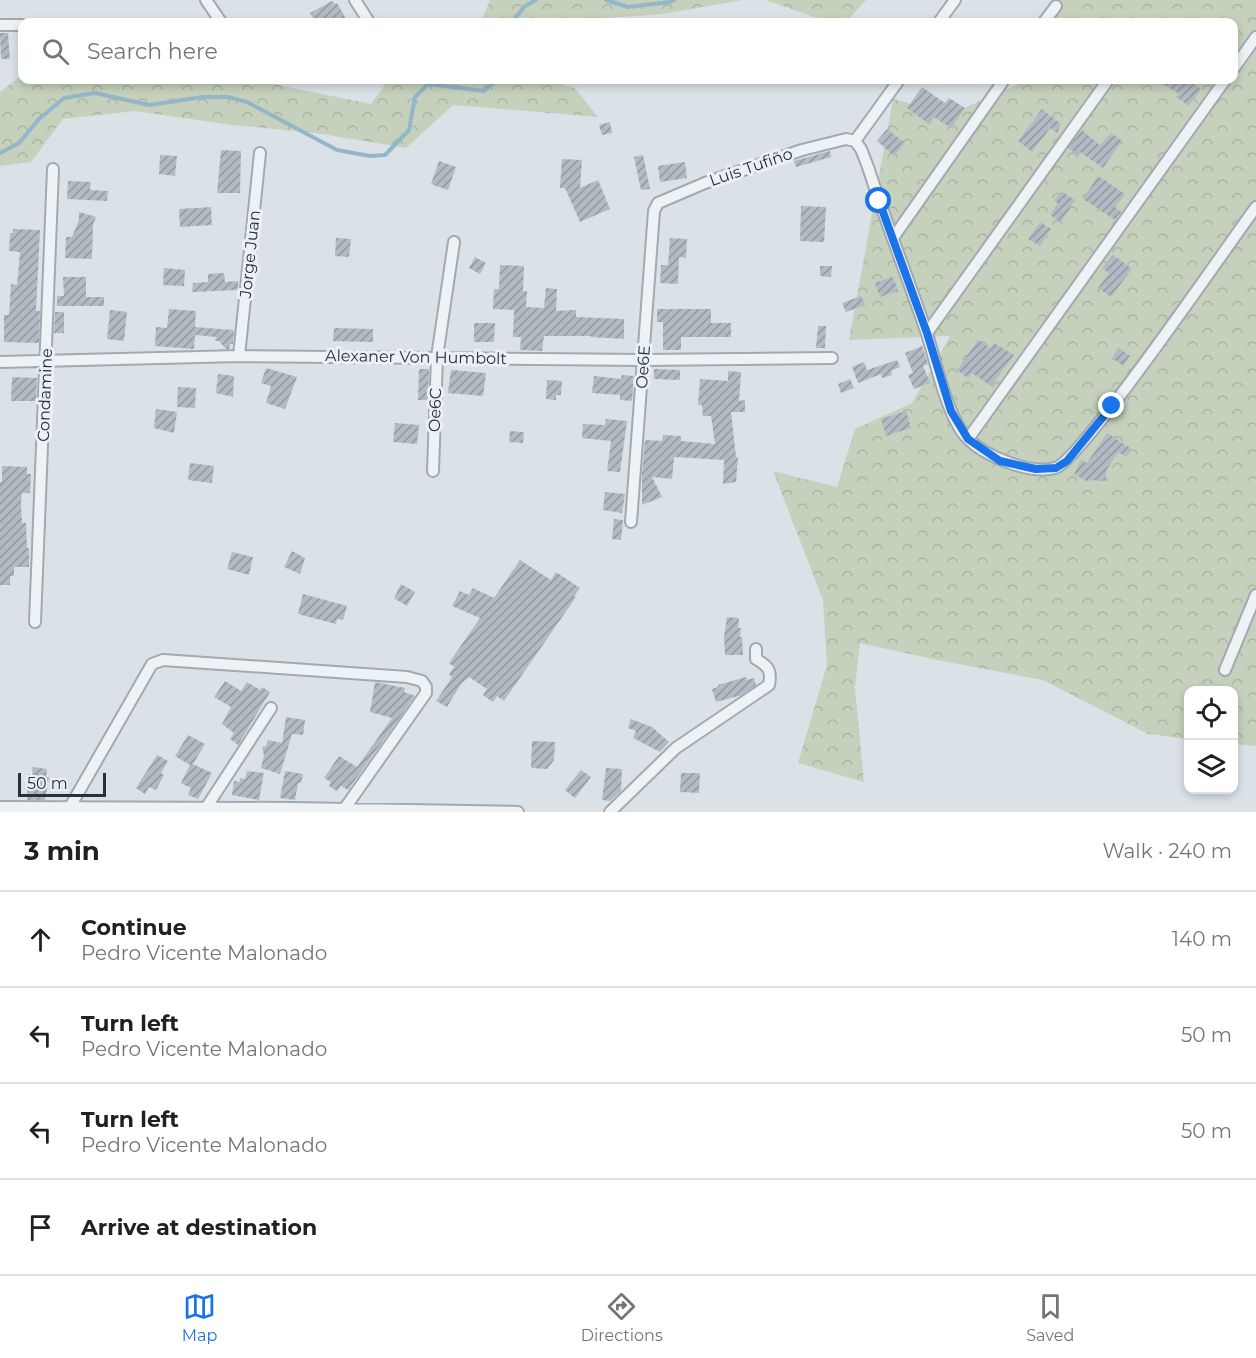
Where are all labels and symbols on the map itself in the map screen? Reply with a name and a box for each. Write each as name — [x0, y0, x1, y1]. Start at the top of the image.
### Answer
street label: Luis Tufiño — [707, 144, 795, 190]
route start — [865, 187, 891, 213]
street label: Jorge Juan — [236, 209, 264, 300]
street label: Oe6E — [632, 345, 654, 389]
street label: Alexaner Von Humbolt — [325, 346, 508, 368]
street label: Condamine — [34, 348, 56, 442]
street label: Oe6C — [425, 388, 445, 432]
route end — [1098, 392, 1124, 418]
scale bar — [18, 770, 106, 798]

